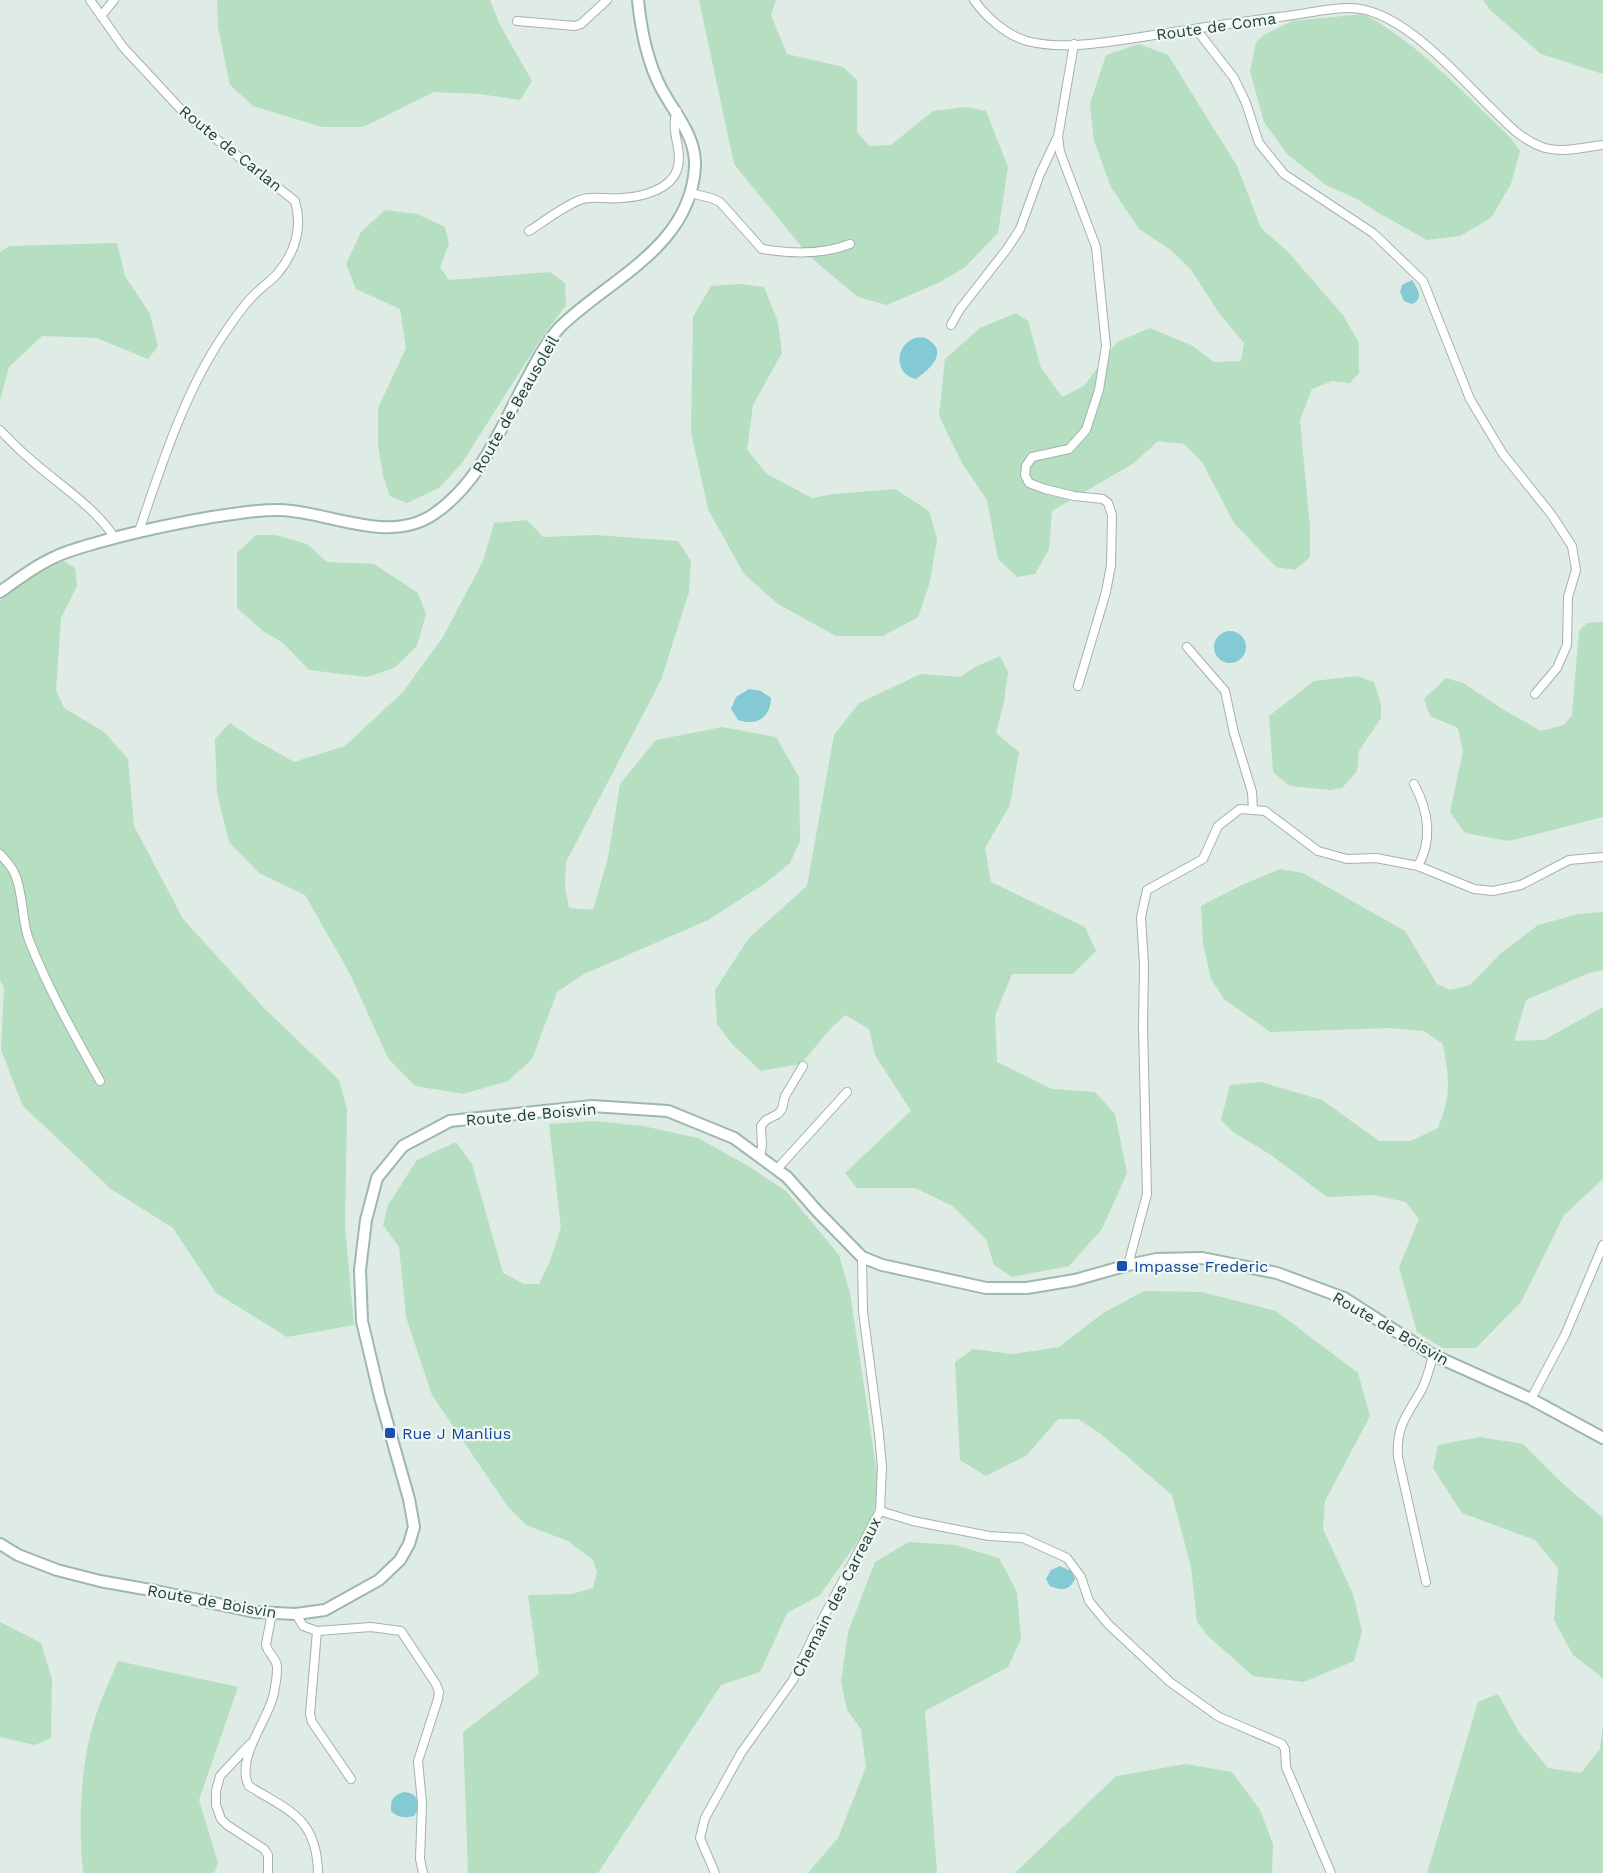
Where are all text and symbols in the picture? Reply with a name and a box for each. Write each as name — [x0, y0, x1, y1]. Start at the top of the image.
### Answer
street label: Route de Coma — [1155, 9, 1277, 44]
street label: Route de Carlan — [176, 101, 286, 196]
street label: Route de Beausoleil — [468, 332, 563, 476]
street label: Route de Boisvin — [465, 1099, 597, 1130]
place label: Impasse Frederic — [1134, 1257, 1268, 1276]
marker: Impasse Frederic — [1115, 1259, 1129, 1273]
street label: Route de Boisvin — [1329, 1287, 1452, 1369]
place label: Rue J Manlius — [402, 1424, 511, 1443]
marker: Rue J Manlius — [383, 1426, 397, 1440]
street label: Chemain des Carreaux — [788, 1514, 885, 1680]
street label: Route de Boisvin — [146, 1581, 278, 1622]

